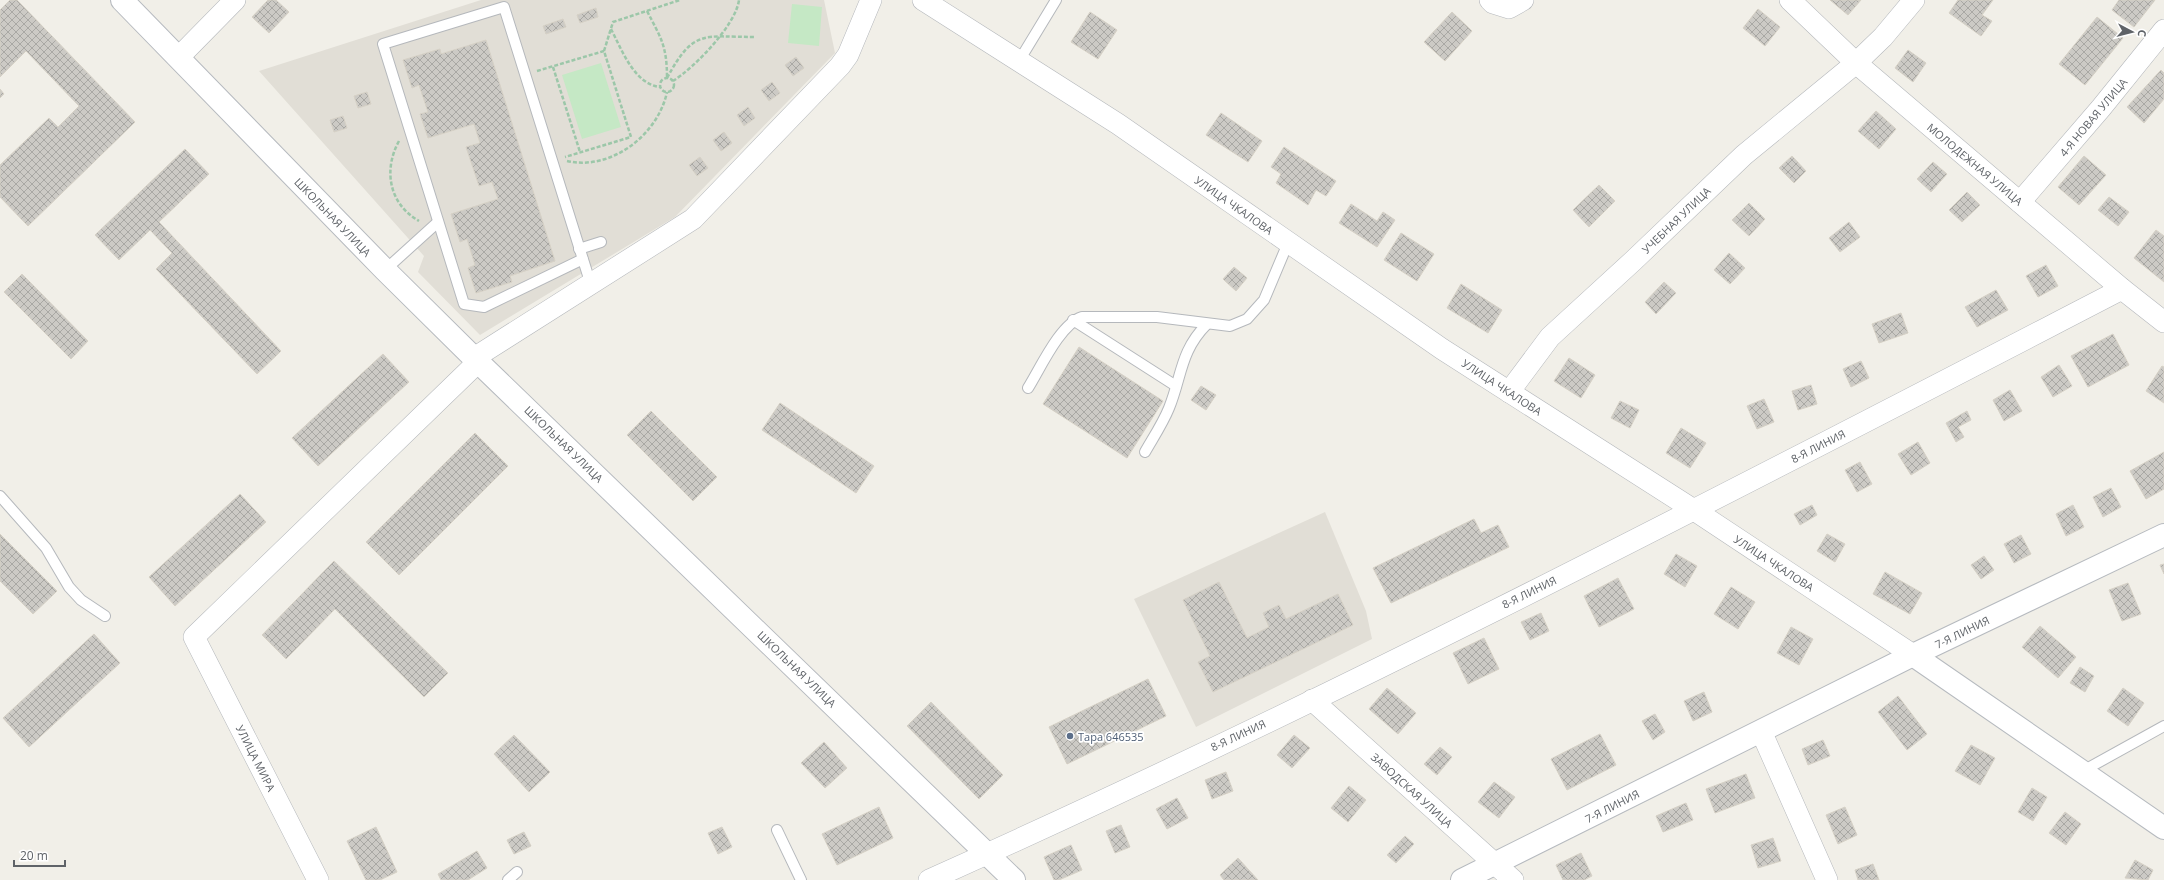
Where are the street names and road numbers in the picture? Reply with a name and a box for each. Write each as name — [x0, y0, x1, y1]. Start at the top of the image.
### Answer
street label: 4-Я НОВАЯ УЛИЦА — [2056, 75, 2130, 159]
street label: МОЛОДЕЖНАЯ УЛИЦА — [1924, 120, 2026, 208]
street label: УЛИЦА ЧКАЛОВА — [1192, 172, 1276, 238]
street label: ШКОЛЬНАЯ УЛИЦА — [291, 174, 375, 260]
street label: УЧЕБНАЯ УЛИЦА — [1638, 183, 1714, 257]
street label: УЛИЦА ЧКАЛОВА — [1459, 356, 1545, 418]
street label: ШКОЛЬНАЯ УЛИЦА — [521, 402, 607, 486]
street label: 8-Я ЛИНИЯ — [1788, 426, 1848, 466]
street label: УЛИЦА ЧКАЛОВА — [1731, 532, 1817, 594]
street label: 8-Я ЛИНИЯ — [1499, 572, 1559, 612]
street label: 7-Я ЛИНИЯ — [1932, 612, 1992, 652]
street label: ШКОЛЬНАЯ УЛИЦА — [754, 627, 840, 711]
street label: 8-Я ЛИНИЯ — [1208, 716, 1268, 754]
street label: УЛИЦА МИРА — [233, 722, 279, 794]
street label: ЗАВОДСКАЯ УЛИЦА — [1368, 749, 1456, 831]
street label: 7-Я ЛИНИЯ — [1582, 786, 1642, 826]

